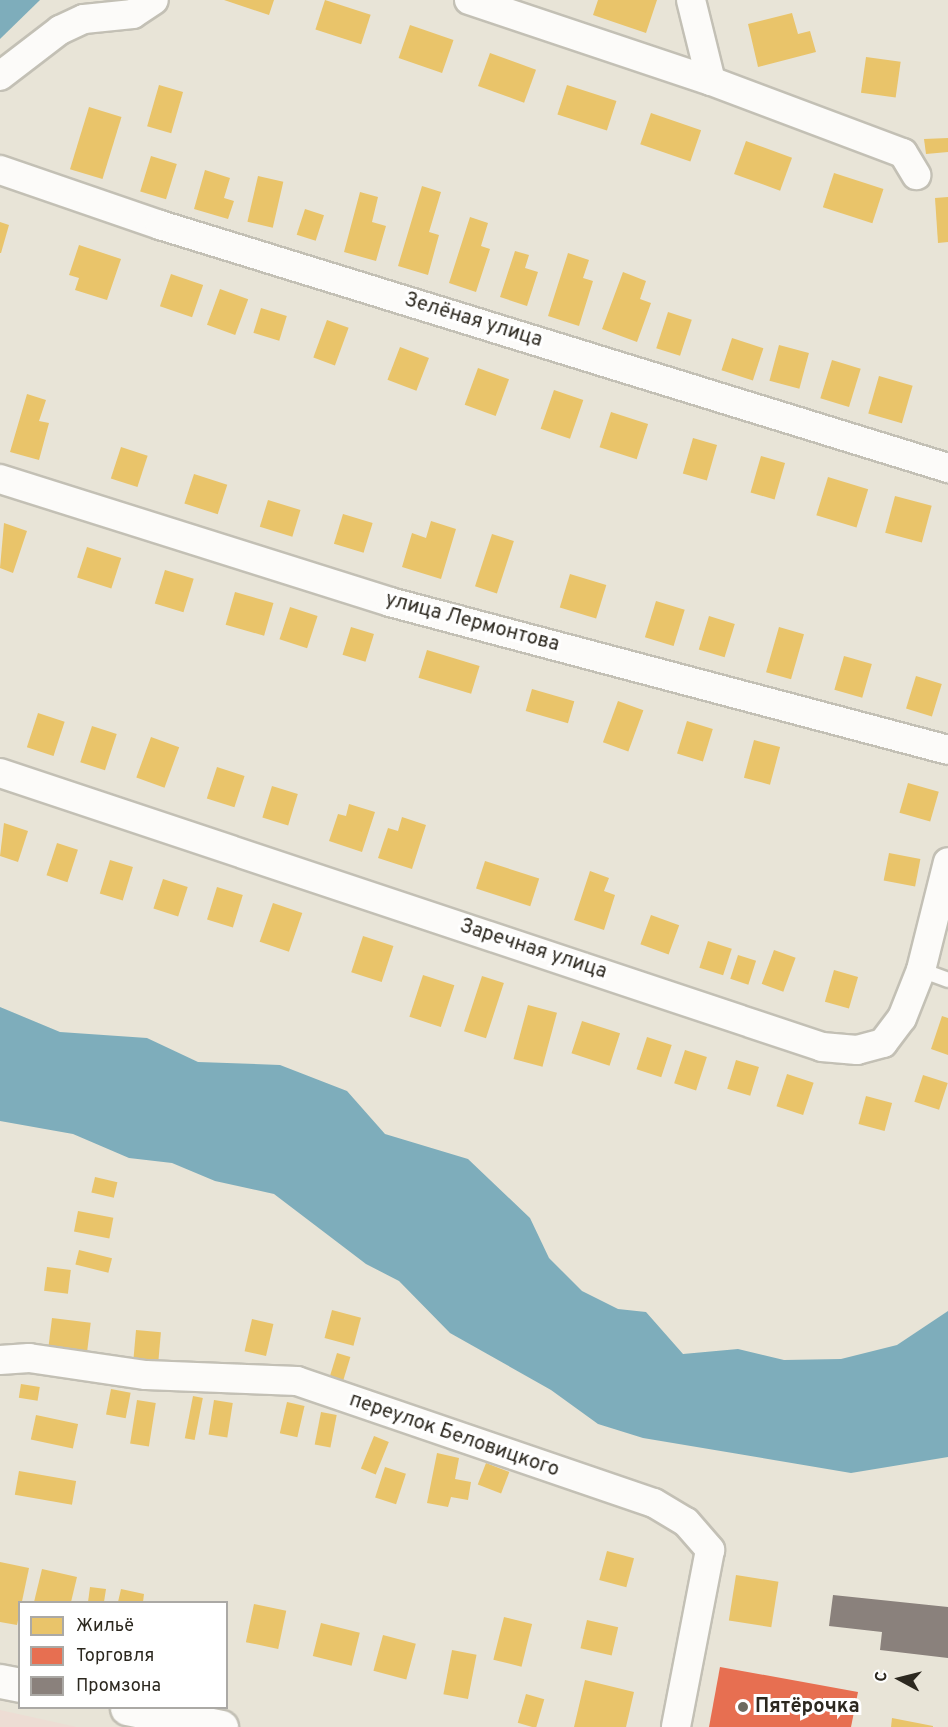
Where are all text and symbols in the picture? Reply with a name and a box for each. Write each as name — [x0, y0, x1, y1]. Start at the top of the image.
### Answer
street label: Зелёная улица — [401, 289, 545, 353]
street label: улица Лермонтова — [382, 588, 562, 658]
street label: Заречная улица — [456, 915, 610, 985]
street label: переулок Беловицкого — [346, 1389, 562, 1483]
legend — [18, 1601, 228, 1709]
text: Жильё — [76, 1615, 134, 1638]
text: Торговля — [76, 1645, 154, 1668]
north arrow — [870, 1649, 930, 1709]
text: С — [872, 1671, 893, 1683]
text: Промзона — [76, 1675, 161, 1698]
place label: Пятёрочка — [755, 1695, 860, 1719]
marker: Пятёрочка — [736, 1700, 750, 1714]

